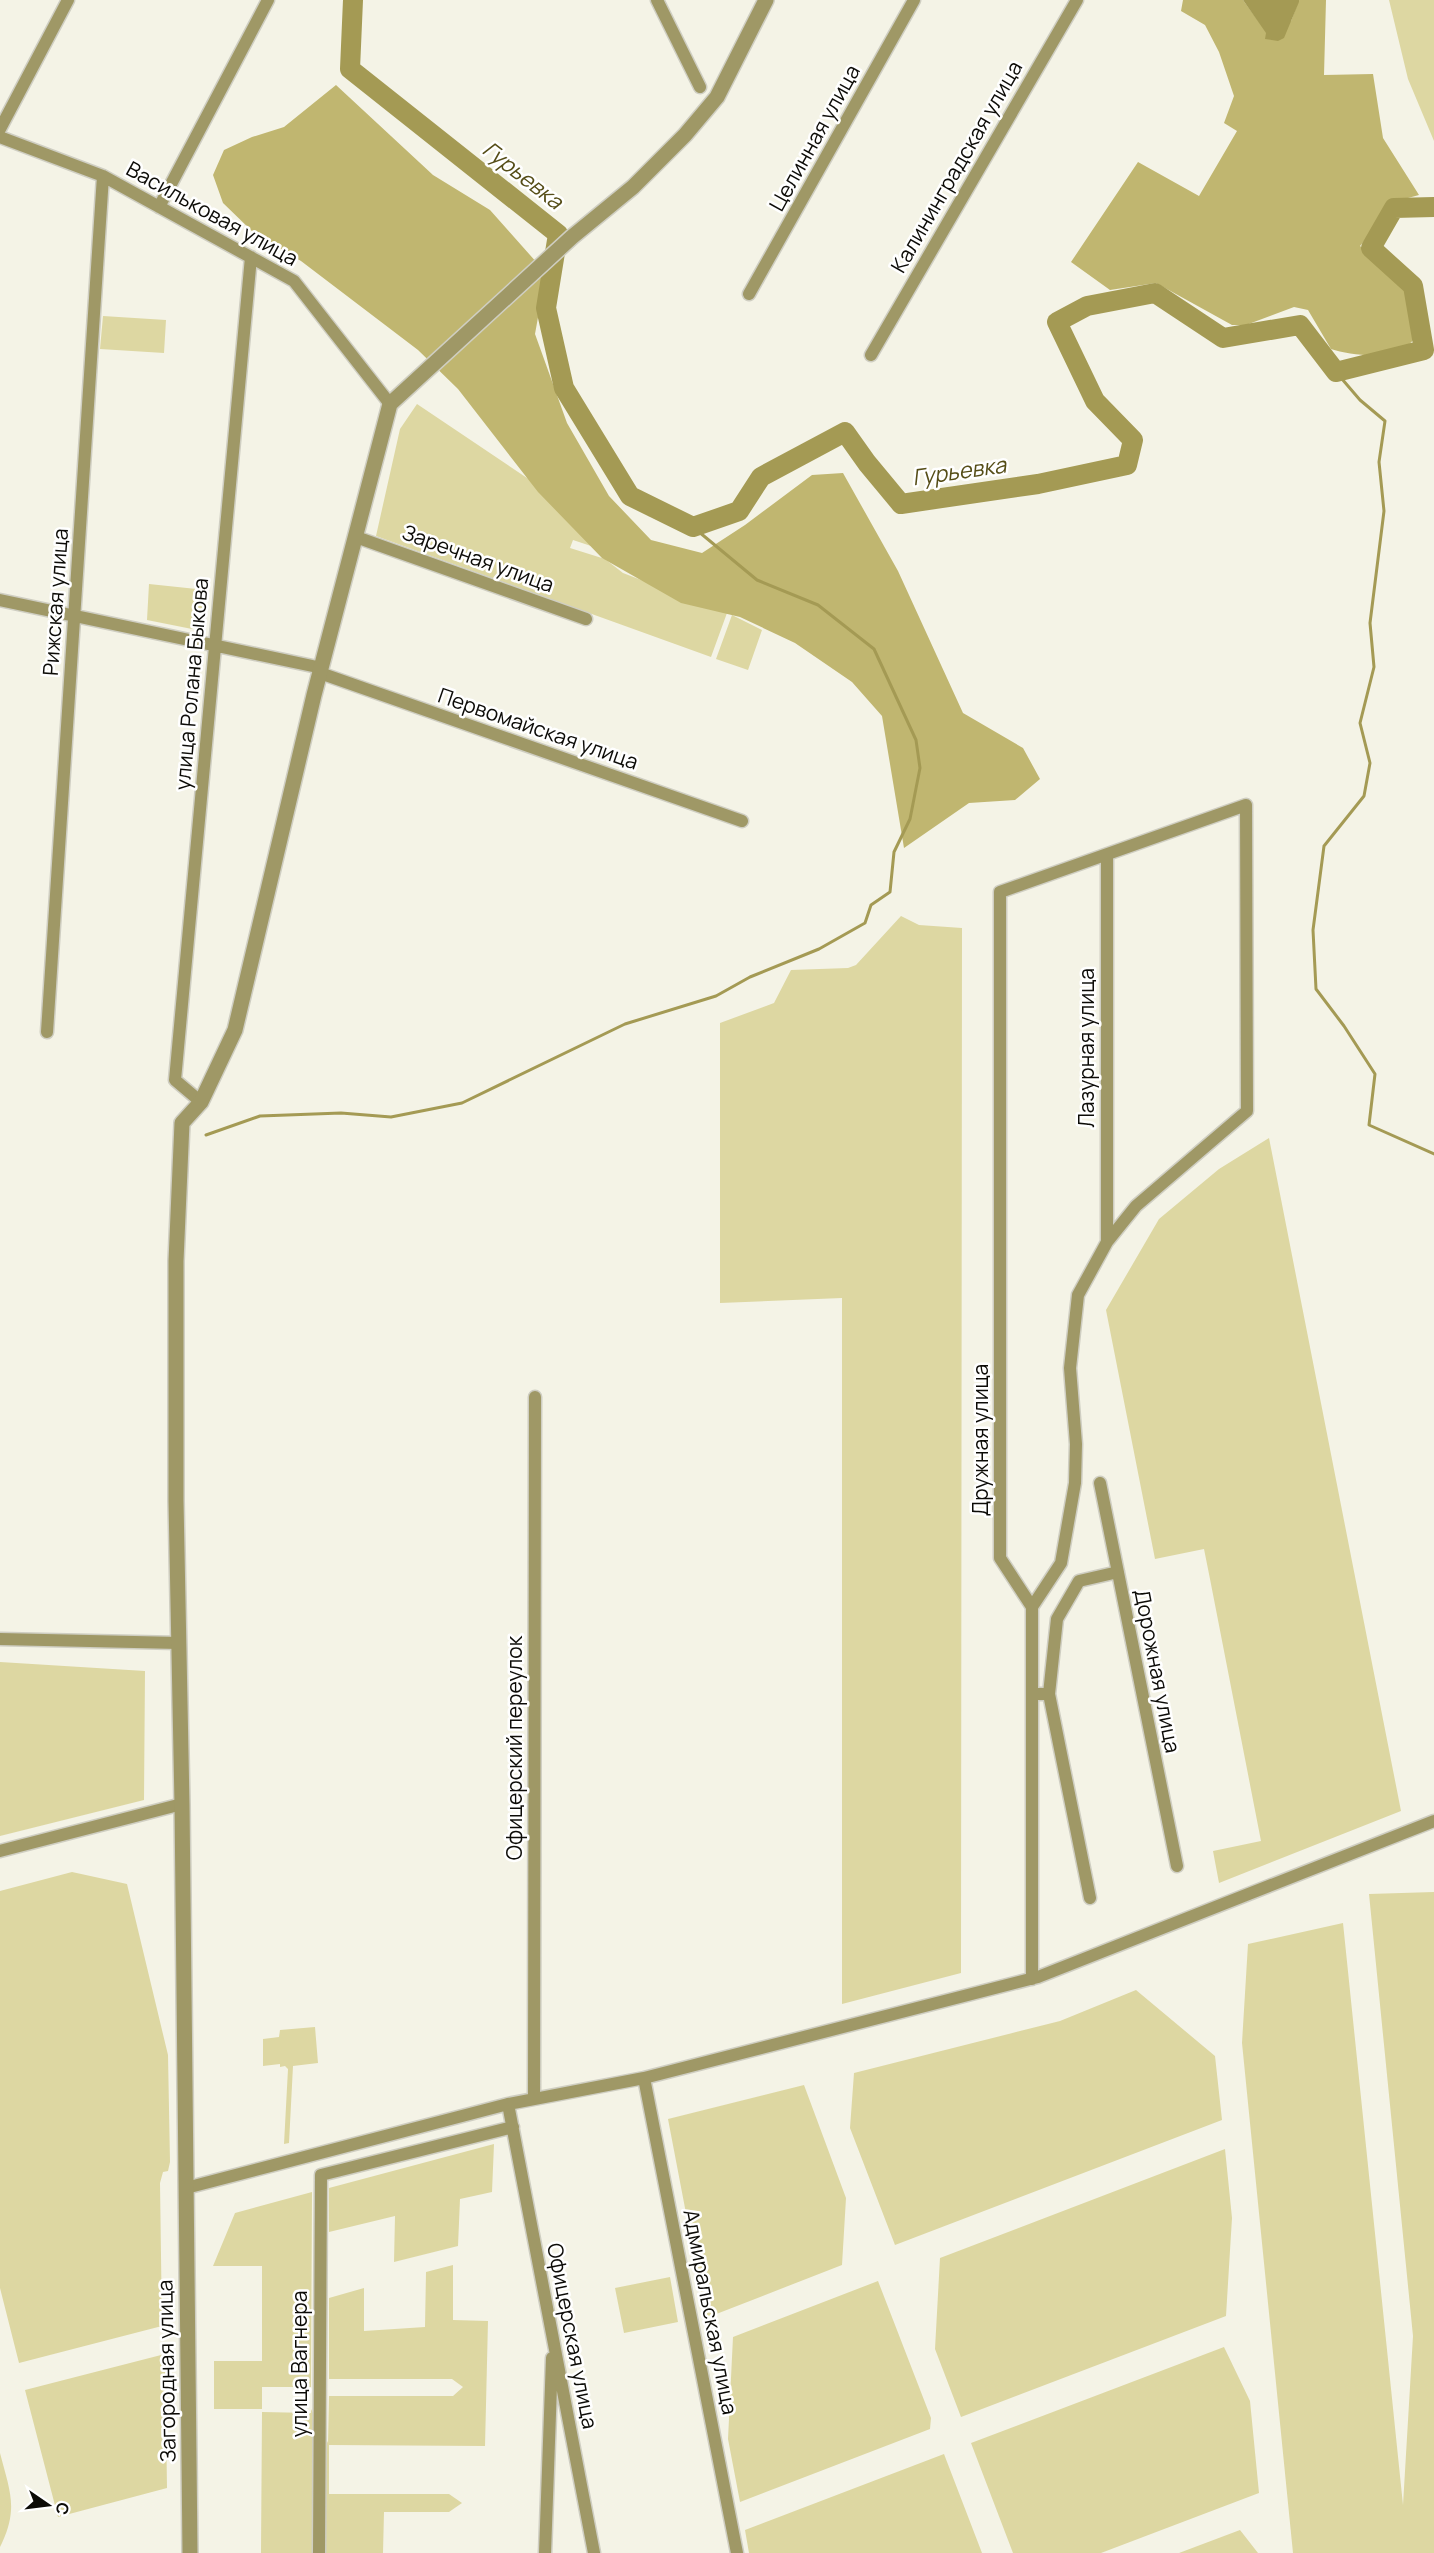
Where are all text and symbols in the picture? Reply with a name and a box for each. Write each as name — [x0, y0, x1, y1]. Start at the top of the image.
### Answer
street label: Калининградская улица — [884, 55, 1028, 278]
street label: Целинная улица — [762, 59, 866, 216]
water label: Гурьевка — [477, 134, 571, 217]
street label: Васильковая улица — [122, 154, 303, 272]
water label: Гурьевка — [910, 449, 1010, 492]
street label: Заречная улица — [399, 518, 558, 598]
street label: Рижская улица — [36, 527, 74, 677]
street label: улица Ролана Быкова — [168, 577, 214, 791]
street label: Первомайская улица — [435, 681, 642, 775]
street label: Лазурная улица — [1072, 968, 1100, 1128]
street label: Дружная улица — [966, 1364, 994, 1516]
street label: Дорожная улица — [1128, 1586, 1188, 1755]
street label: Офицерский переулок — [500, 1635, 528, 1860]
street label: Адмиральская улица — [677, 2207, 745, 2417]
street label: Офицерская улица — [541, 2240, 605, 2431]
street label: Загородная улица — [150, 2279, 182, 2463]
street label: улица Вагнера — [285, 2291, 313, 2437]
north arrow — [18, 2475, 78, 2535]
text: С — [50, 2500, 75, 2517]

